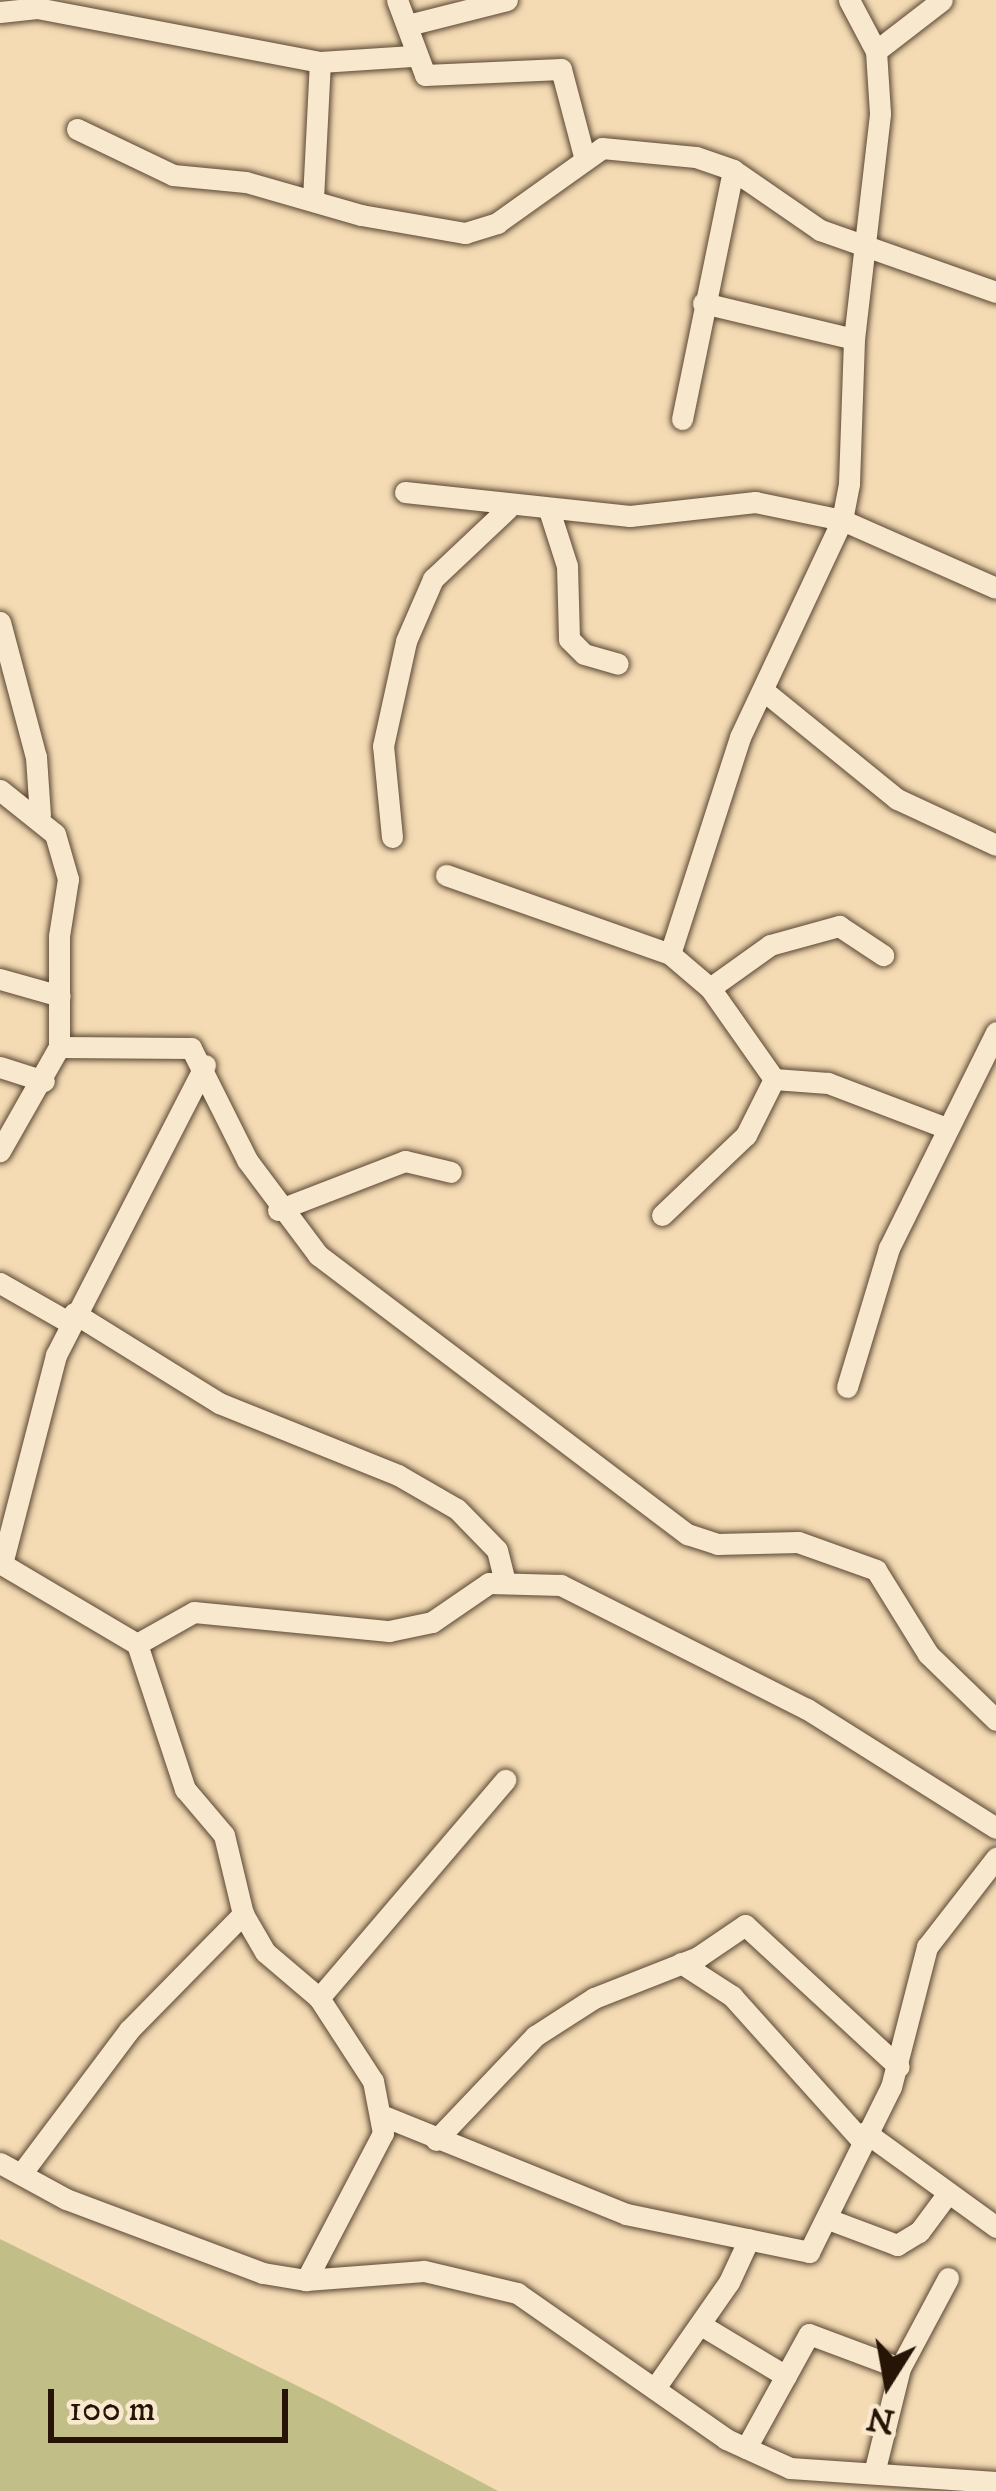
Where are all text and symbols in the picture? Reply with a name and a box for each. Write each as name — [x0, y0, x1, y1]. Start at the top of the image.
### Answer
north arrow — [828, 2323, 948, 2443]
scale bar — [54, 2365, 294, 2439]
text: 100 m — [69, 2387, 156, 2432]
text: N — [864, 2396, 898, 2442]

